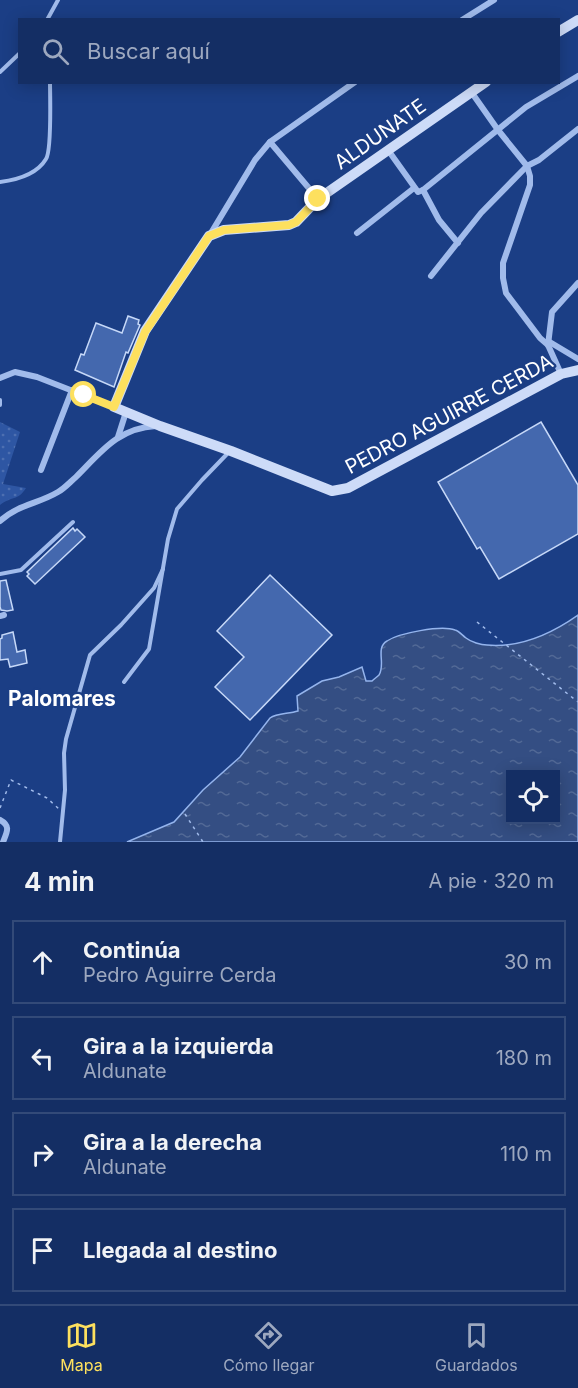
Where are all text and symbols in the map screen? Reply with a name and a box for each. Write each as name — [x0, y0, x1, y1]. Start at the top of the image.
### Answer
search box — [18, 18, 560, 84]
icon: search — [39, 35, 72, 68]
text: Buscar aquí — [87, 38, 210, 64]
street label: ALDUNATE — [329, 94, 431, 174]
route end — [304, 185, 330, 211]
street label: PEDRO AGUIRRE CERDA — [341, 349, 557, 479]
route start — [70, 381, 96, 407]
district label: Palomares — [8, 686, 116, 711]
map controls — [506, 770, 560, 824]
button: locate — [506, 770, 560, 824]
text: 4 min — [24, 866, 95, 897]
text: A pie · 320 m — [429, 869, 554, 893]
text: Continúa — [83, 937, 181, 963]
icon: ahead — [26, 946, 59, 979]
text: 30 m — [504, 950, 552, 974]
text: Pedro Aguirre Cerda — [83, 963, 276, 987]
text: Gira a la izquierda — [83, 1033, 274, 1059]
icon: left — [26, 1042, 59, 1075]
text: 180 m — [496, 1046, 552, 1070]
text: Aldunate — [83, 1059, 167, 1083]
text: Gira a la derecha — [83, 1129, 262, 1155]
icon: right — [26, 1138, 59, 1171]
text: 110 m — [500, 1142, 552, 1166]
text: Aldunate — [83, 1155, 167, 1179]
icon: arrive — [26, 1234, 59, 1267]
text: Llegada al destino — [83, 1237, 277, 1263]
tab: Mapa — [60, 1319, 103, 1375]
tab: Cómo llegar — [223, 1319, 314, 1375]
tab: Guardados — [435, 1319, 518, 1375]

